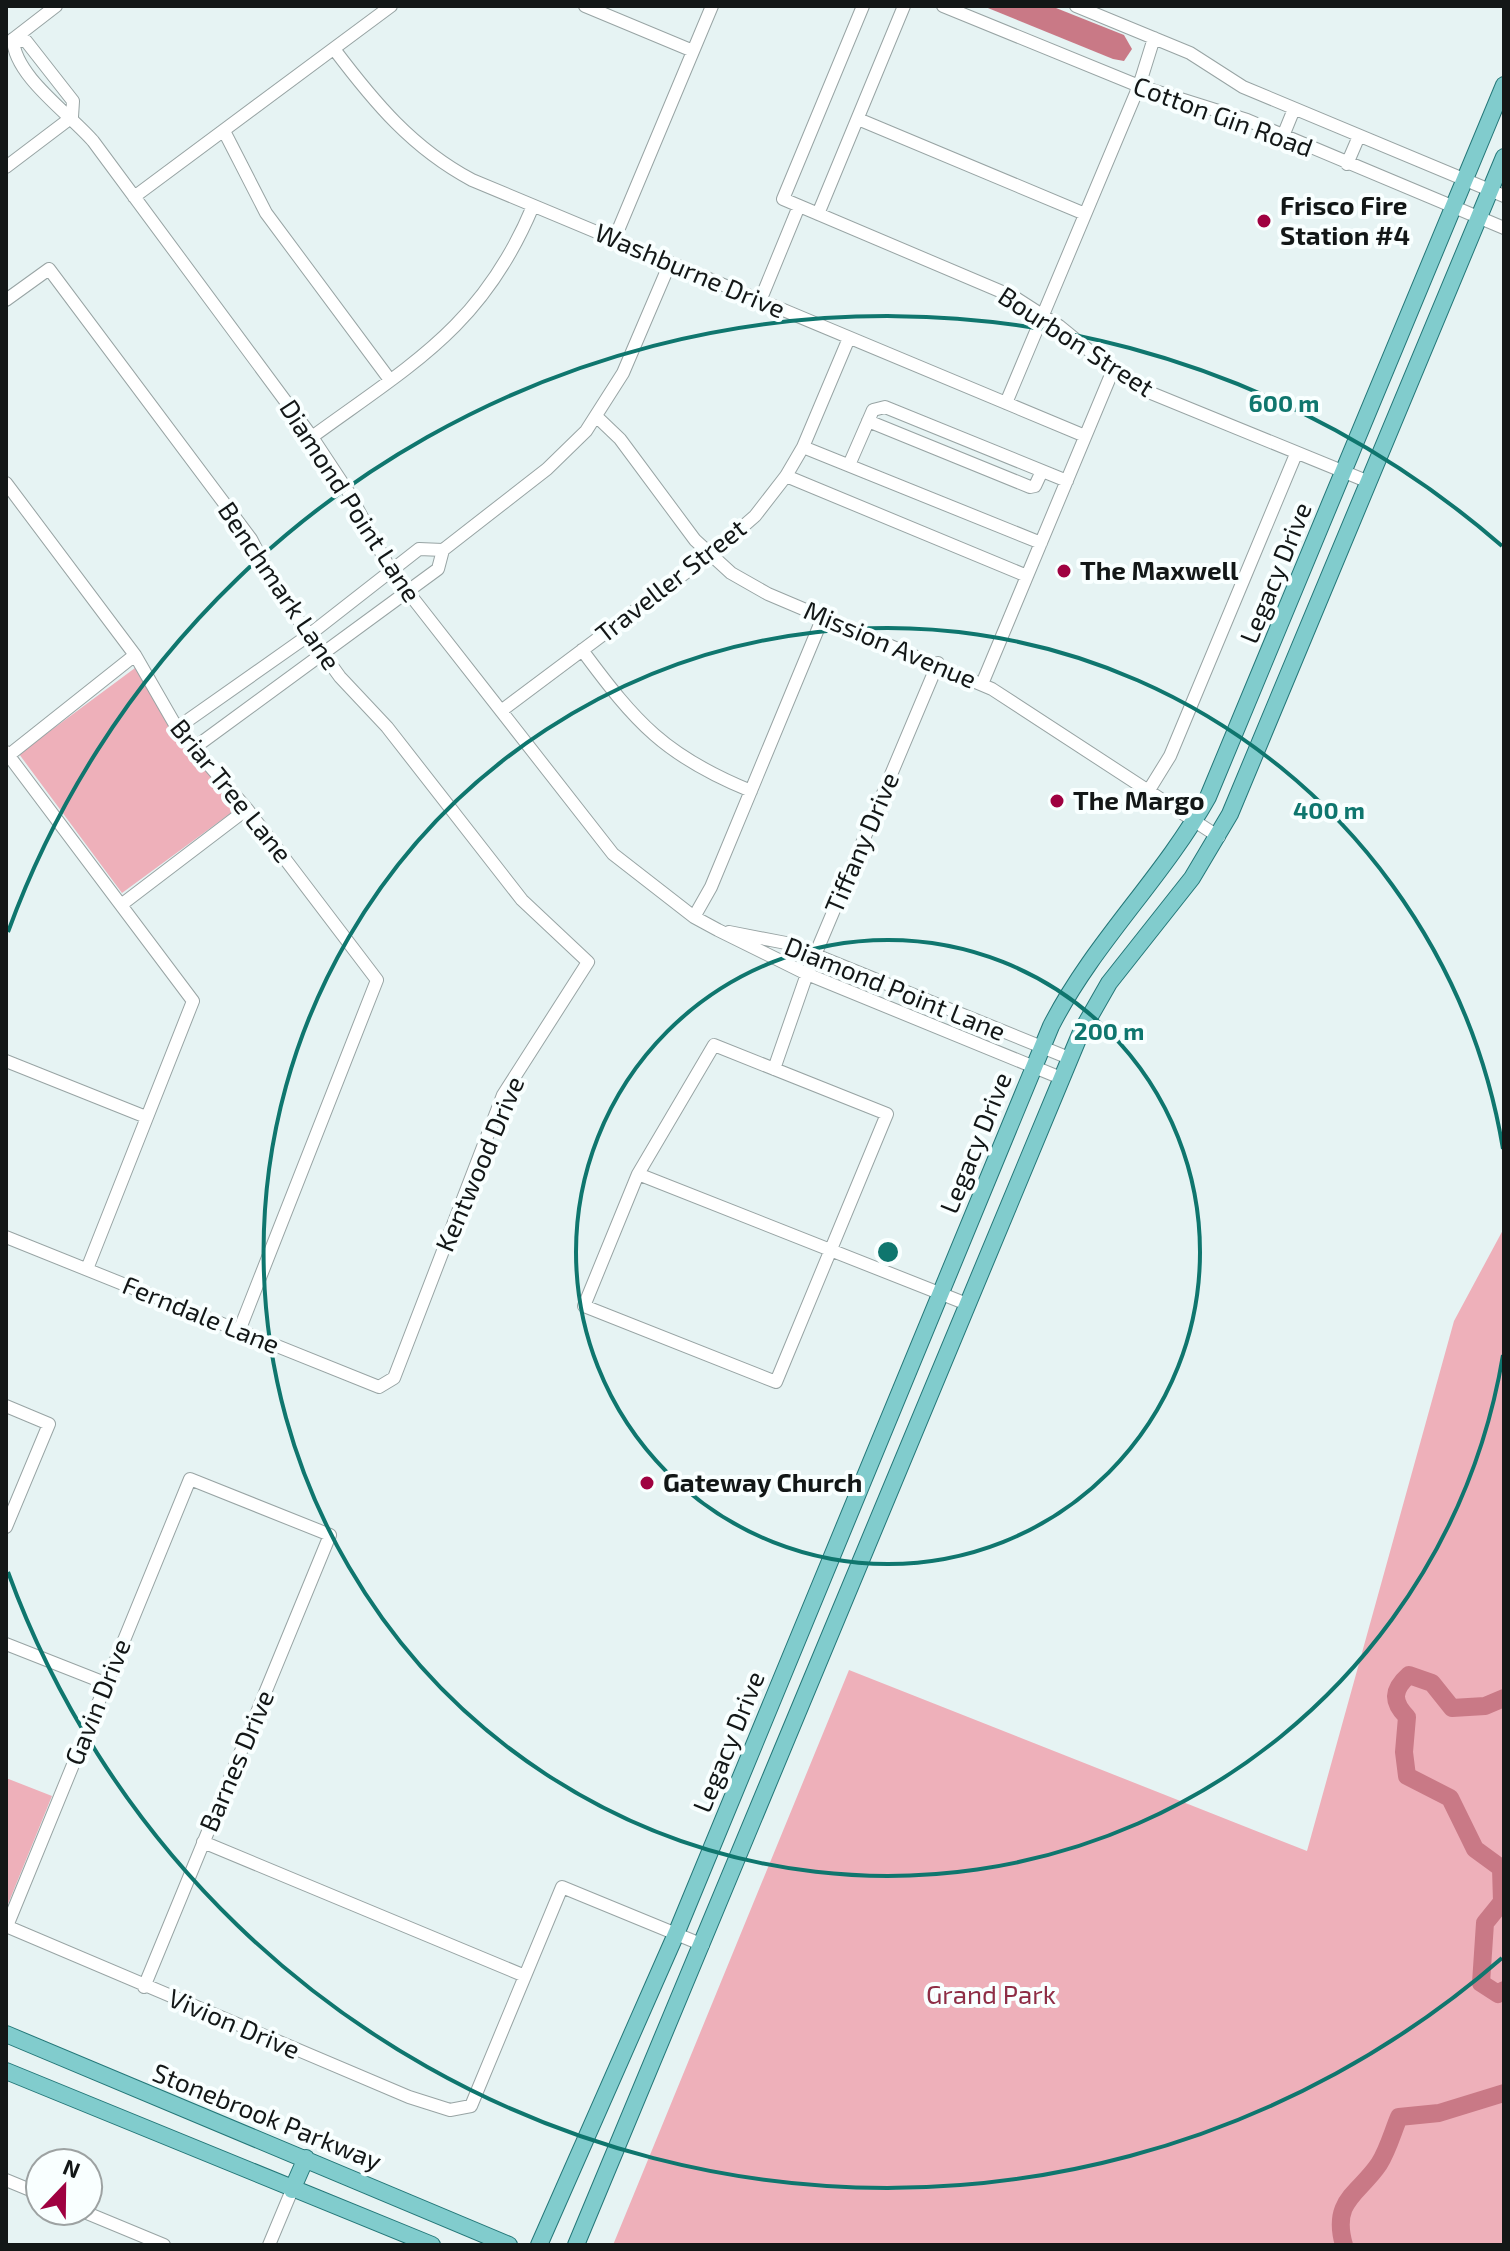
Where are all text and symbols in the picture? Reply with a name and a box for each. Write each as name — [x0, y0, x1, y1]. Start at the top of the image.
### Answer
street label: Cotton Gin Road — [1130, 69, 1317, 162]
place label: Frisco Fire Station #4 — [1280, 189, 1410, 250]
marker: Frisco Fire Station #4 — [1255, 212, 1273, 230]
street label: Washburne Drive — [591, 216, 790, 324]
street label: Bourbon Street — [993, 279, 1160, 403]
text: 600 m — [1249, 388, 1319, 417]
street label: Diamond Point Lane — [274, 393, 428, 607]
street label: Benchmark Lane — [213, 495, 348, 675]
street label: Legacy Drive — [1232, 497, 1317, 647]
street label: Traveller Street — [589, 511, 752, 648]
place label: The Maxwell — [1080, 554, 1239, 585]
marker: The Maxwell — [1055, 562, 1073, 580]
street label: Mission Avenue — [800, 593, 981, 694]
street label: Briar Tree Lane — [165, 712, 299, 868]
street label: Tiffany Drive — [817, 767, 904, 918]
place label: The Margo — [1073, 784, 1205, 815]
marker: The Margo — [1048, 792, 1066, 810]
text: 400 m — [1293, 795, 1365, 824]
street label: Diamond Point Lane — [781, 929, 1010, 1046]
text: 200 m — [1074, 1016, 1144, 1045]
street label: Legacy Drive — [932, 1067, 1017, 1217]
street label: Kentwood Drive — [428, 1071, 529, 1256]
centre of rings — [874, 1238, 902, 1266]
street label: Ferndale Lane — [119, 1268, 285, 1359]
place label: Gateway Church — [663, 1466, 862, 1498]
marker: Gateway Church — [638, 1474, 656, 1492]
street label: Gavin Drive — [57, 1634, 136, 1769]
street label: Legacy Drive — [685, 1666, 770, 1816]
street label: Barnes Drive — [192, 1685, 279, 1836]
park label: Grand Park — [926, 1978, 1056, 2009]
street label: Vivion Drive — [164, 1981, 305, 2064]
street label: Stonebrook Parkway — [149, 2056, 387, 2176]
north arrow — [24, 2147, 104, 2227]
text: N — [60, 2152, 84, 2183]

